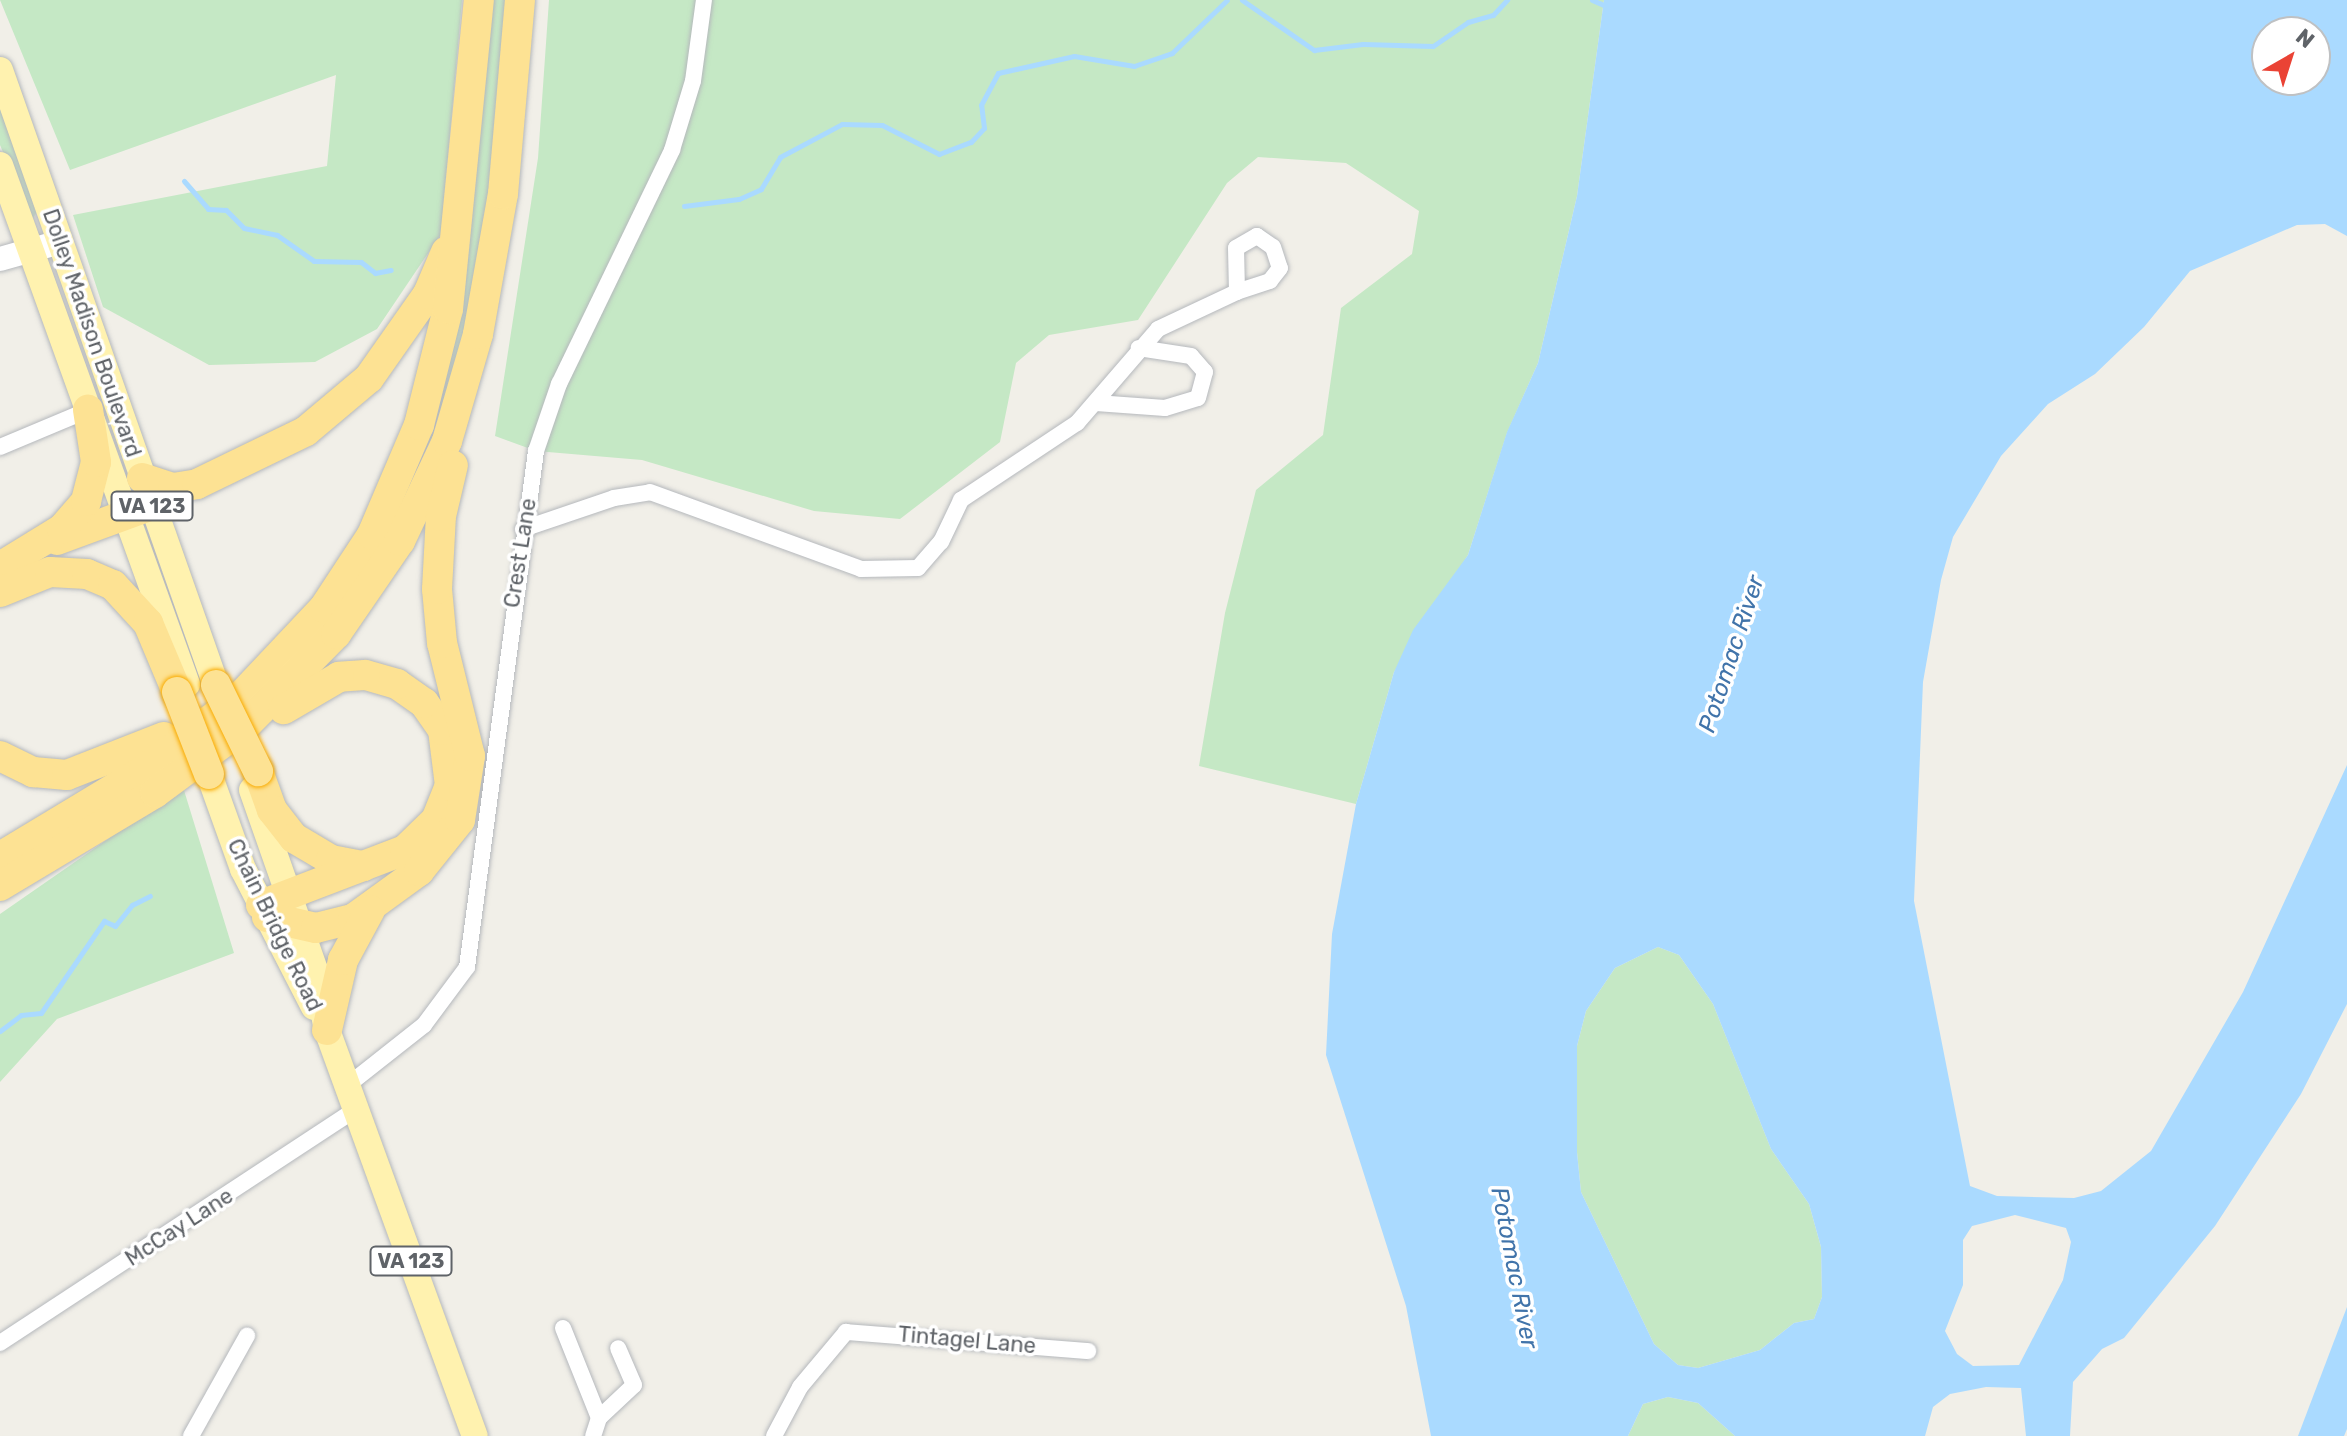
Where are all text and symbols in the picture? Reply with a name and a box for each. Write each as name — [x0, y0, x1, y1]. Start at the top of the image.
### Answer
north arrow — [2251, 16, 2331, 96]
text: N — [2291, 23, 2320, 54]
street label: Dolley Madison Boulevard — [37, 205, 147, 461]
road number: VA 123 — [110, 490, 194, 522]
street label: Crest Lane — [498, 496, 542, 610]
water label: Potomac River — [1693, 572, 1771, 736]
street label: Chain Bridge Road — [222, 834, 328, 1016]
street label: McCay Lane — [120, 1182, 238, 1272]
water label: Potomac River — [1484, 1185, 1544, 1351]
road number: VA 123 — [369, 1245, 453, 1277]
street label: Tintagel Lane — [897, 1321, 1037, 1359]

